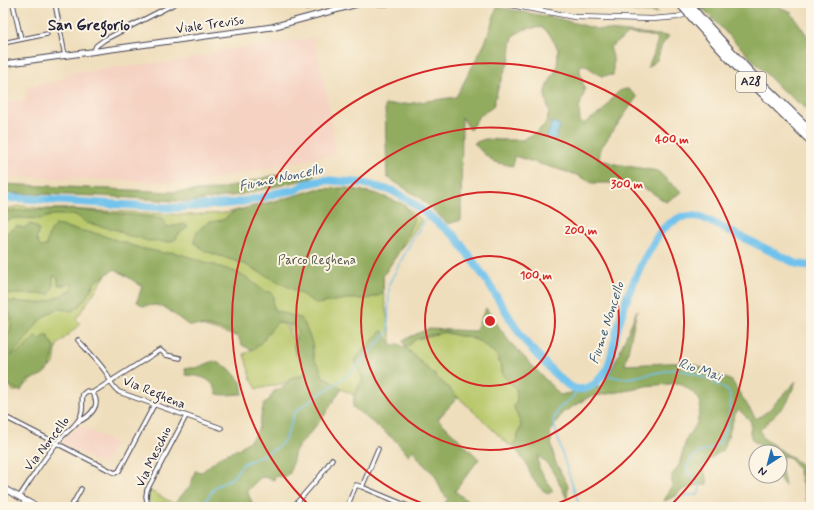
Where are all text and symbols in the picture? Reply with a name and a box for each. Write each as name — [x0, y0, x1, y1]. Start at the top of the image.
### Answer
street label: Viale Treviso — [175, 12, 245, 38]
district label: San Gregorio — [48, 16, 131, 38]
road number: A28 — [736, 72, 766, 92]
text: 400 m — [655, 132, 689, 148]
water label: Fiume Noncello — [237, 160, 325, 196]
text: 300 m — [611, 177, 644, 193]
text: 200 m — [565, 223, 598, 239]
park label: Parco Reghena — [278, 252, 356, 271]
text: 100 m — [520, 268, 553, 284]
water label: Fiume Noncello — [585, 279, 629, 366]
centre of rings — [483, 314, 497, 328]
water label: Rio Mai — [676, 354, 726, 386]
street label: Via Reghena — [119, 373, 188, 415]
street label: Via Noncello — [20, 413, 74, 475]
street label: Via Meschio — [132, 424, 176, 490]
north arrow — [748, 444, 788, 484]
text: N — [756, 463, 770, 479]

